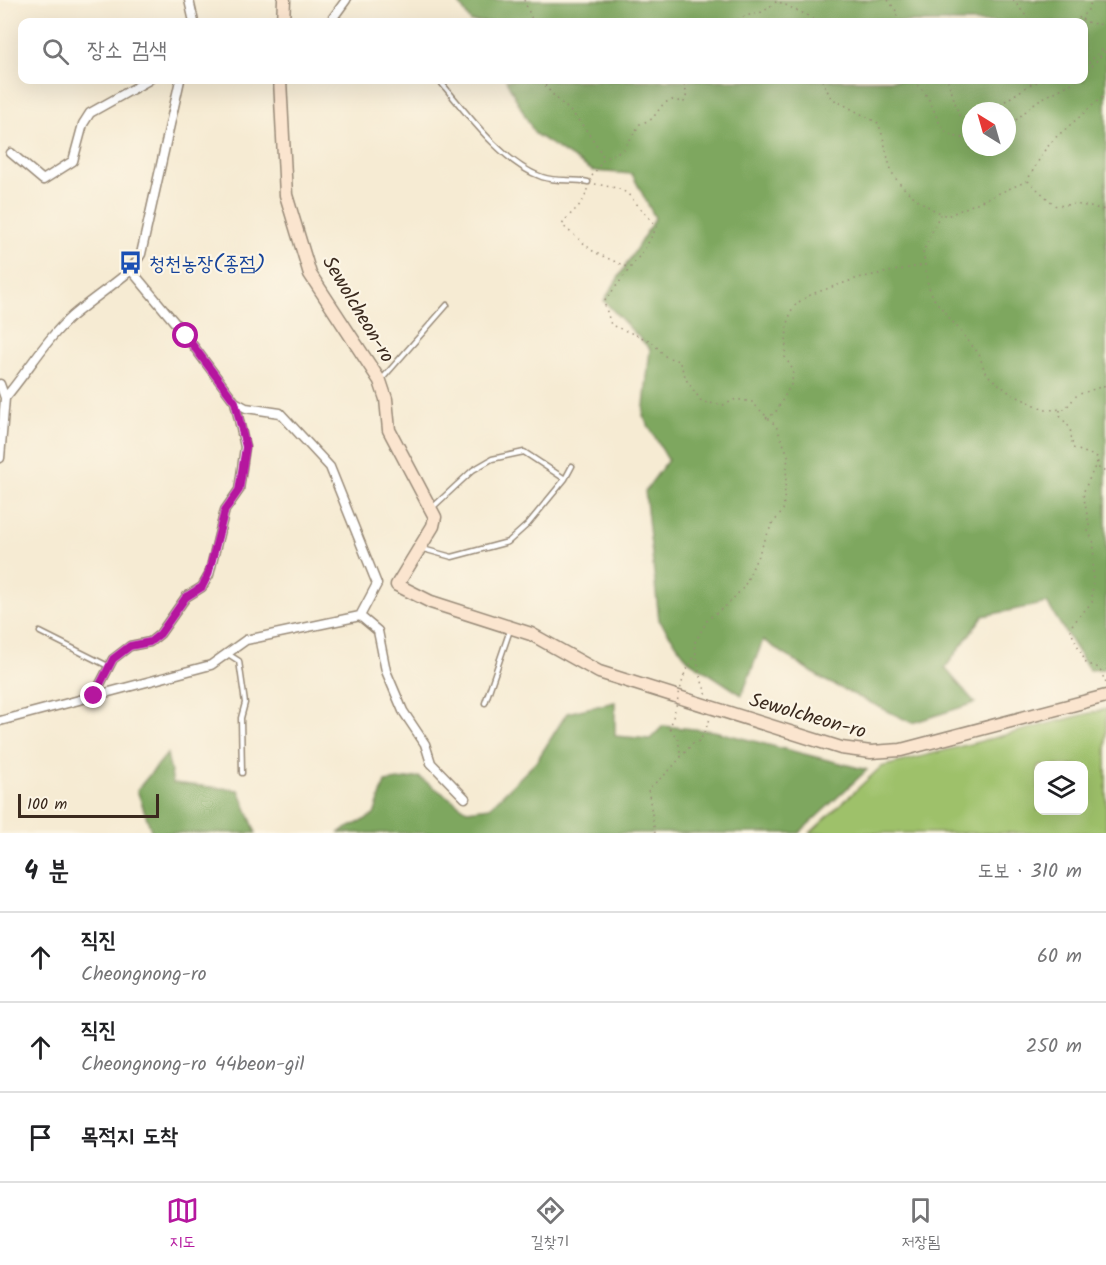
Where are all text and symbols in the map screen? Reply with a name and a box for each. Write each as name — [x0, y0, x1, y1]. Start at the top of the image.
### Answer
search box — [18, 18, 1088, 84]
text: 장소 검색 — [87, 34, 167, 69]
icon: search — [39, 35, 72, 68]
north arrow — [962, 102, 1016, 156]
place label: 청천농장(종점) — [149, 249, 265, 281]
bus stop icon: 청천농장(종점) — [118, 250, 144, 276]
street label: Sewolcheon-ro — [313, 250, 402, 370]
route start — [172, 322, 198, 348]
route end — [80, 682, 106, 708]
street label: Sewolcheon-ro — [745, 685, 870, 749]
map controls — [1034, 761, 1088, 815]
button: layers — [1034, 761, 1088, 815]
scale bar — [18, 791, 159, 818]
text: 100 m — [27, 792, 67, 817]
text: 4 분 — [24, 851, 69, 893]
text: 도보 · 310 m — [977, 856, 1082, 888]
text: 직진 — [81, 924, 116, 959]
icon: ahead — [24, 941, 57, 974]
text: 60 m — [1037, 941, 1082, 973]
text: Cheongnong-ro — [81, 959, 207, 991]
text: 직진 — [81, 1014, 116, 1049]
icon: ahead — [24, 1031, 57, 1064]
text: 250 m — [1026, 1031, 1082, 1063]
text: Cheongnong-ro 44beon-gil — [81, 1049, 304, 1081]
text: 목적지 도착 — [81, 1120, 178, 1155]
icon: arrive — [24, 1121, 57, 1154]
tab: 지도 — [166, 1194, 199, 1255]
tab: 길찾기 — [531, 1194, 569, 1255]
tab: 저장됨 — [901, 1194, 940, 1255]

